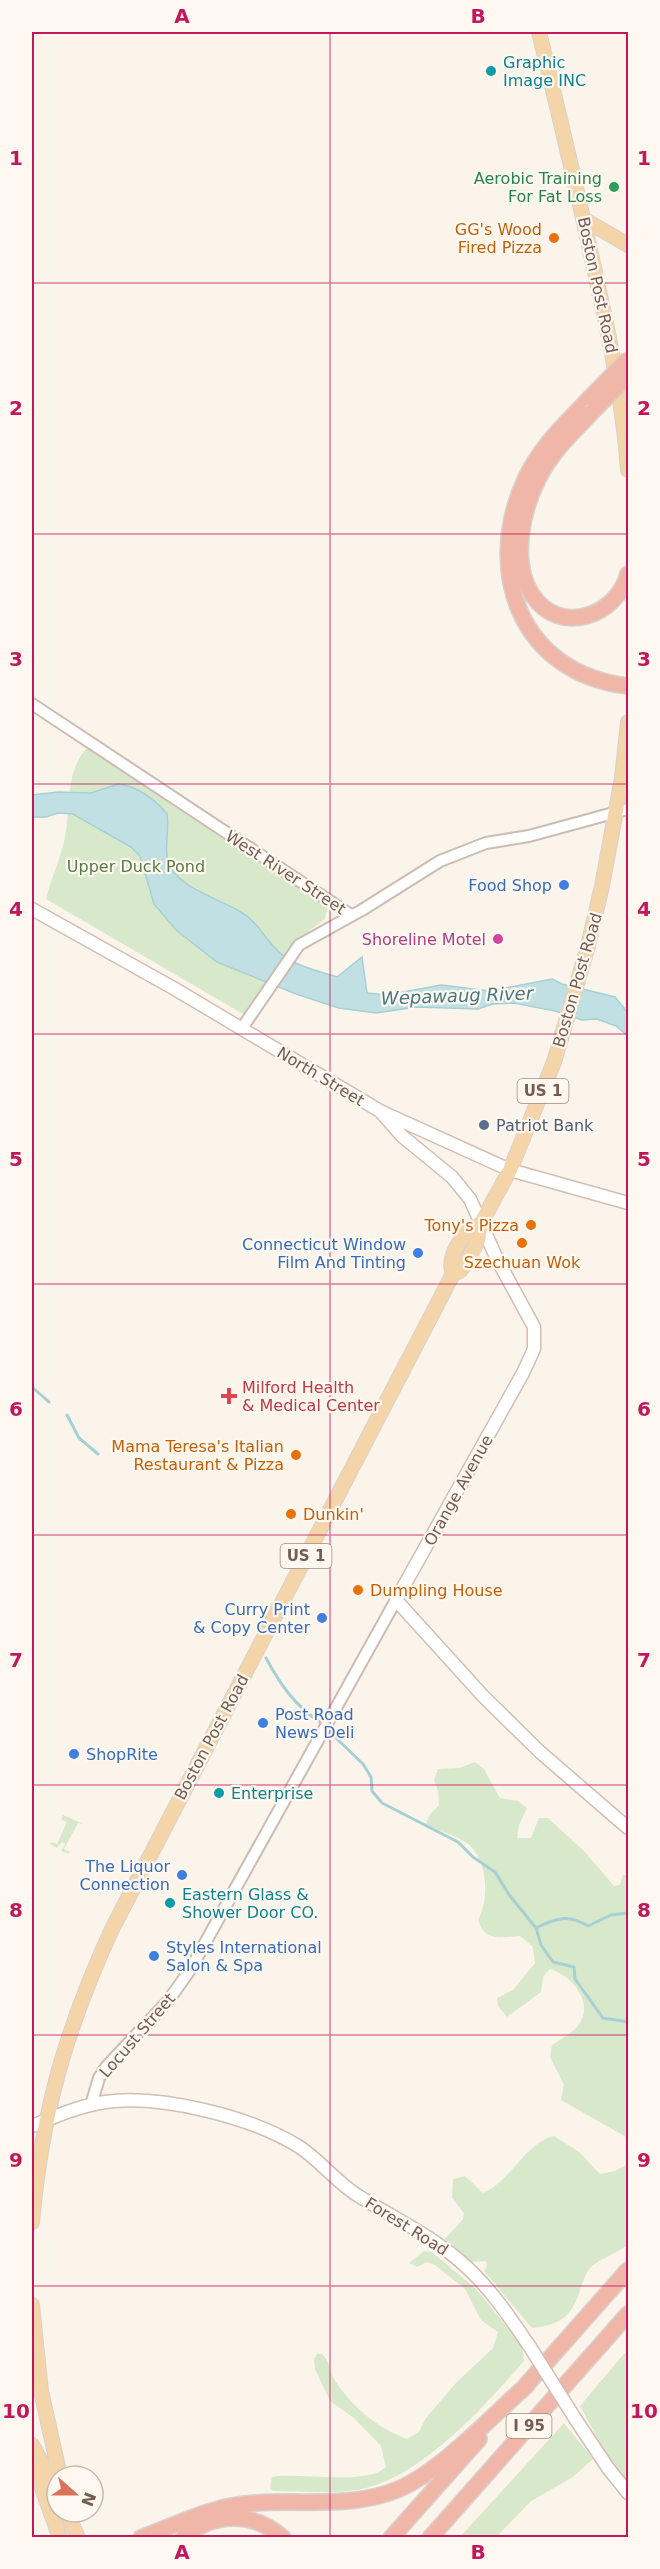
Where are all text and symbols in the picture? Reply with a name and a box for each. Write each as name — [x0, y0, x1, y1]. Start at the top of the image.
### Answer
text: A — [174, 4, 190, 28]
text: B — [470, 4, 486, 28]
place label: Graphic Image INC — [503, 53, 586, 90]
marker: Graphic Image INC — [484, 64, 498, 78]
text: 1 — [9, 146, 23, 170]
text: 1 — [637, 146, 651, 170]
place label: Aerobic Training For Fat Loss — [474, 169, 602, 206]
marker: Aerobic Training For Fat Loss — [607, 180, 621, 194]
street label: Boston Post Road — [574, 215, 621, 355]
place label: GG's Wood Fired Pizza — [455, 220, 542, 257]
marker: GG's Wood Fired Pizza — [547, 231, 561, 245]
text: 2 — [9, 396, 23, 420]
text: 2 — [637, 396, 651, 420]
text: 3 — [9, 647, 23, 671]
text: 3 — [637, 647, 651, 671]
street label: West River Street — [222, 826, 349, 918]
park label: Upper Duck Pond — [67, 857, 205, 876]
place label: Food Shop — [468, 876, 552, 895]
marker: Food Shop — [557, 878, 571, 892]
text: 4 — [9, 897, 23, 921]
text: 4 — [637, 897, 651, 921]
street label: Boston Post Road — [549, 911, 606, 1050]
place label: Shoreline Motel — [362, 930, 486, 949]
marker: Shoreline Motel — [491, 932, 505, 946]
water label: Wepawaug River — [381, 982, 535, 1009]
street label: North Street — [274, 1043, 368, 1110]
road number: US 1 — [518, 1079, 568, 1103]
place label: Patriot Bank — [496, 1116, 594, 1135]
marker: Patriot Bank — [477, 1118, 491, 1132]
text: 5 — [9, 1147, 23, 1171]
text: 5 — [637, 1147, 651, 1171]
place label: Tony's Pizza — [423, 1216, 519, 1235]
marker: Tony's Pizza — [524, 1218, 538, 1232]
place label: Connecticut Window Film And Tinting — [242, 1235, 406, 1272]
marker: Szechuan Wok — [515, 1236, 529, 1250]
marker: Connecticut Window Film And Tinting — [411, 1246, 425, 1260]
place label: Szechuan Wok — [464, 1253, 581, 1272]
place label: Milford Health & Medical Center — [242, 1378, 380, 1415]
marker: Milford Health & Medical Center — [220, 1387, 238, 1405]
text: 6 — [9, 1397, 23, 1421]
text: 6 — [637, 1397, 651, 1421]
street label: Orange Avenue — [420, 1432, 497, 1549]
place label: Mama Teresa's Italian Restaurant & Pizza — [111, 1437, 284, 1474]
marker: Mama Teresa's Italian Restaurant & Pizza — [289, 1448, 303, 1462]
place label: Dunkin' — [303, 1505, 364, 1524]
marker: Dunkin' — [284, 1507, 298, 1521]
road number: US 1 — [280, 1544, 332, 1568]
place label: Dumpling House — [370, 1581, 503, 1600]
marker: Dumpling House — [351, 1583, 365, 1597]
place label: Curry Print & Copy Center — [193, 1600, 310, 1637]
marker: Curry Print & Copy Center — [315, 1611, 329, 1625]
text: 7 — [9, 1648, 23, 1672]
text: 7 — [637, 1648, 651, 1672]
street label: Boston Post Road — [170, 1671, 252, 1803]
place label: Post Road News Deli — [275, 1705, 354, 1742]
marker: Post Road News Deli — [256, 1716, 270, 1730]
place label: ShopRite — [86, 1745, 158, 1764]
marker: ShopRite — [67, 1747, 81, 1761]
place label: Enterprise — [231, 1784, 313, 1803]
marker: Enterprise — [212, 1786, 226, 1800]
place label: The Liquor Connection — [79, 1857, 170, 1894]
marker: The Liquor Connection — [175, 1868, 189, 1882]
place label: Eastern Glass & Shower Door CO. — [182, 1885, 318, 1922]
marker: Eastern Glass & Shower Door CO. — [163, 1896, 177, 1910]
text: 8 — [9, 1898, 23, 1922]
text: 8 — [637, 1898, 651, 1922]
place label: Styles International Salon & Spa — [166, 1938, 322, 1975]
marker: Styles International Salon & Spa — [147, 1949, 161, 1963]
street label: Locust Street — [96, 1989, 179, 2081]
text: 9 — [9, 2148, 23, 2172]
text: 9 — [637, 2148, 651, 2172]
street label: Forest Road — [362, 2193, 452, 2259]
text: 10 — [2, 2399, 30, 2423]
text: 10 — [630, 2399, 658, 2423]
road number: I 95 — [506, 2414, 552, 2438]
north arrow — [45, 2464, 105, 2524]
text: N — [77, 2490, 100, 2509]
text: A — [174, 2540, 190, 2564]
text: B — [470, 2540, 486, 2564]

